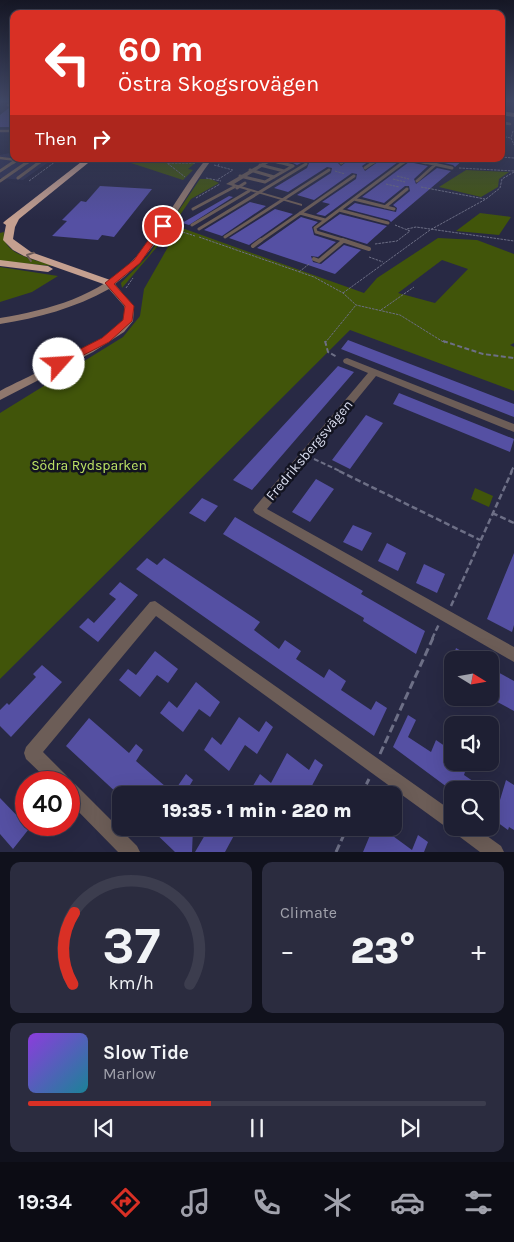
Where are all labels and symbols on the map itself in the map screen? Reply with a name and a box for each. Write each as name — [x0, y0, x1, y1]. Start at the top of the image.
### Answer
pin — [142, 205, 184, 247]
one-way arrow — [27, 251, 35, 261]
position arrow — [32, 337, 84, 389]
street label: Fredriksbergsvägen — [262, 397, 356, 504]
park label: Södra Rydsparken — [31, 457, 147, 474]
north arrow — [444, 651, 499, 706]
speed limit sign: 40 — [15, 771, 80, 836]

